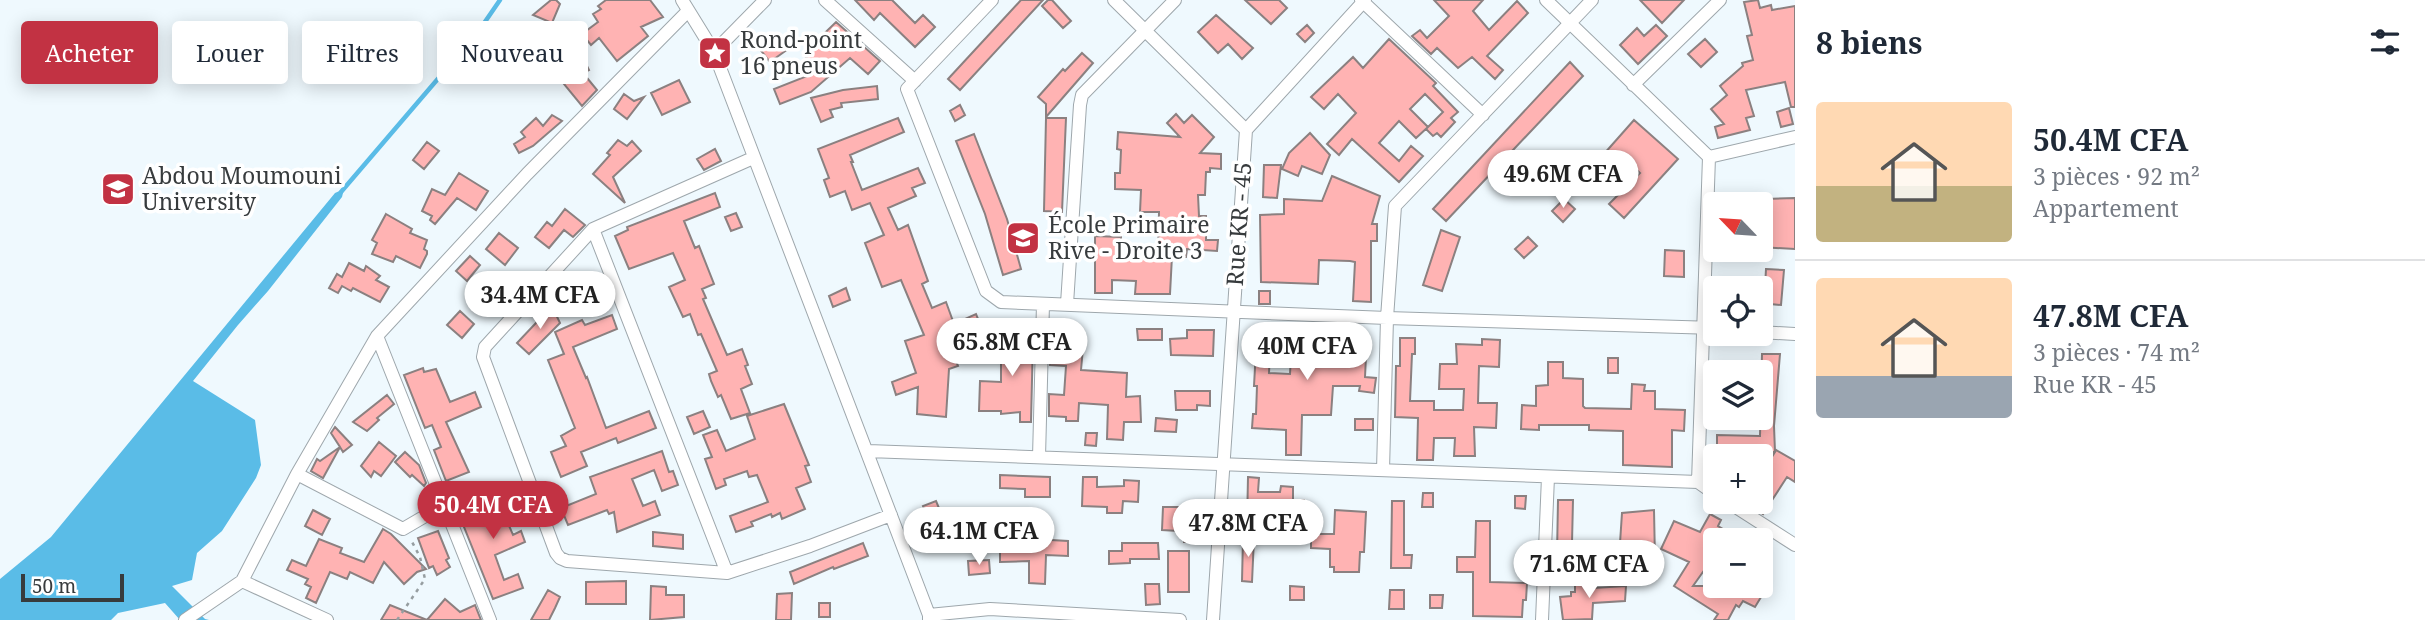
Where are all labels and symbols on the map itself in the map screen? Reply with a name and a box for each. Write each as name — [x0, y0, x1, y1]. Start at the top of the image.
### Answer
place label: Rond-point 16 pneus — [740, 23, 862, 81]
place icon: Rond-point 16 pneus — [696, 34, 734, 72]
pin: 49.6M CFA — [1483, 150, 1643, 210]
place label: Abdou Moumouni University — [142, 159, 342, 217]
street label: Rue KR - 45 — [1218, 161, 1258, 287]
school or university icon: Abdou Moumouni University — [99, 170, 137, 208]
north arrow — [1703, 192, 1773, 262]
place label: École Primaire Rive - Droite 3 — [1048, 208, 1210, 266]
school or university icon: École Primaire Rive - Droite 3 — [1004, 219, 1042, 257]
pin: 34.4M CFA — [460, 272, 620, 331]
pin: 65.8M CFA — [932, 318, 1092, 378]
pin: 40M CFA — [1242, 322, 1372, 382]
pin: 50.4M CFA — [413, 482, 573, 541]
pin: 47.8M CFA — [1168, 500, 1328, 559]
pin: 64.1M CFA — [899, 508, 1059, 567]
pin: 71.6M CFA — [1509, 540, 1669, 600]
scale bar — [21, 571, 124, 603]

